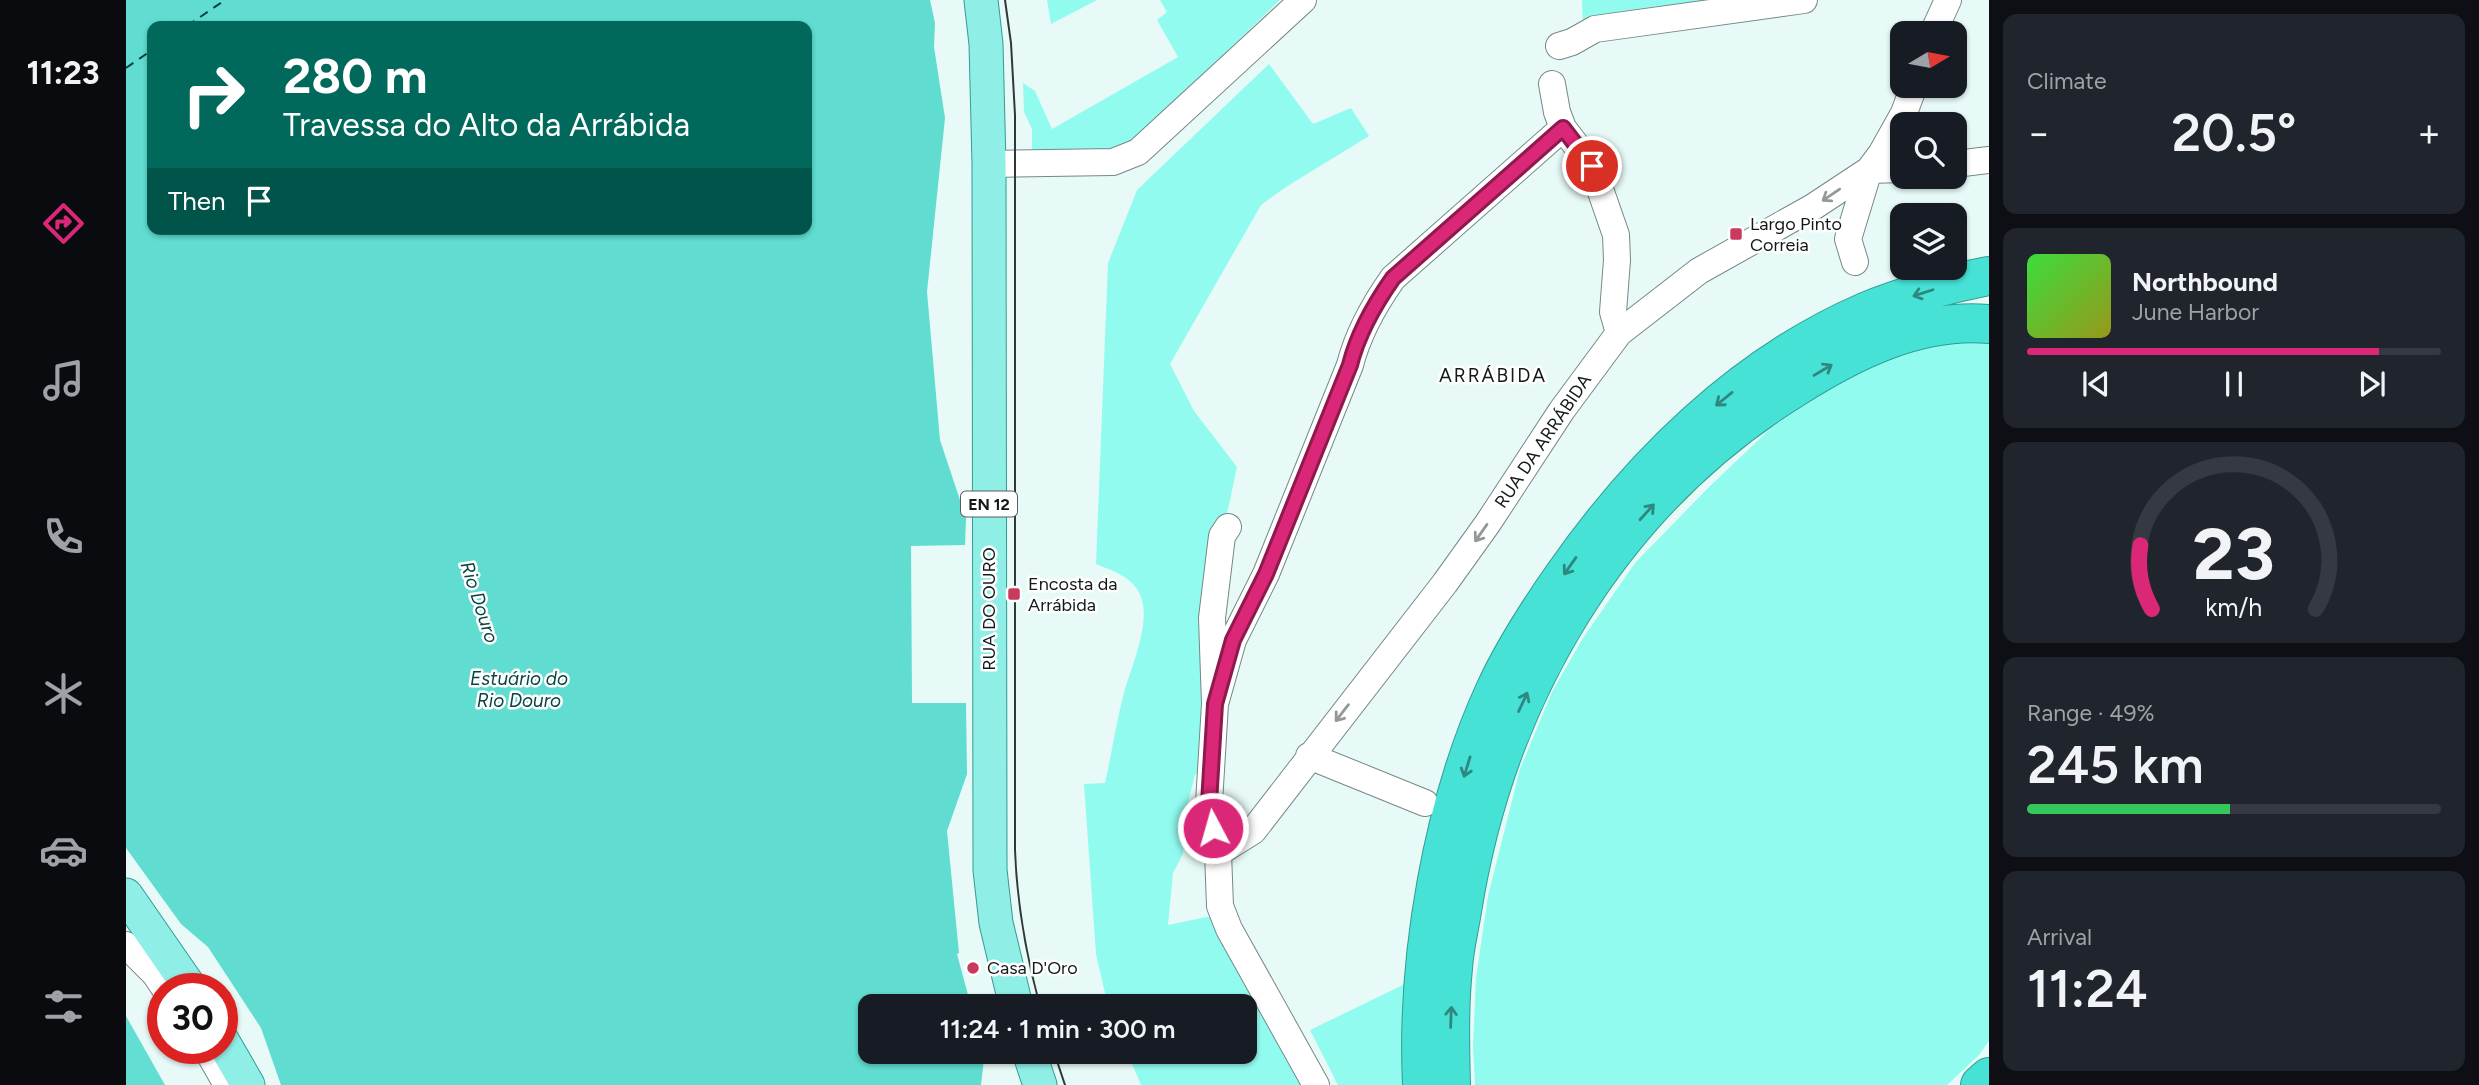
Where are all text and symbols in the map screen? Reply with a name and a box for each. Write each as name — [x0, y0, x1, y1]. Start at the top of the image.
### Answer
north arrow — [1890, 21, 1967, 98]
map controls — [1890, 21, 1967, 280]
text: 280 m — [283, 46, 428, 105]
icon: right — [168, 49, 259, 140]
text: 11:23 — [27, 54, 99, 92]
text: Climate — [2027, 67, 2106, 95]
text: 20.5° — [2172, 102, 2296, 164]
text: Travessa do Alto da Arrábida — [283, 106, 690, 144]
text: − — [2027, 110, 2051, 156]
text: + — [2417, 110, 2441, 156]
button: search — [1890, 112, 1967, 189]
pin — [1562, 136, 1622, 196]
icon: arrive — [1573, 147, 1611, 185]
icon: arrive — [240, 182, 278, 220]
text: Then — [168, 185, 226, 217]
one-way arrow — [1822, 188, 1841, 203]
icon: directions — [39, 199, 88, 248]
button: layers — [1890, 203, 1967, 280]
place label: Largo Pinto Correia — [1750, 213, 1842, 256]
marker: Largo Pinto Correia — [1728, 226, 1744, 242]
text: Northbound — [2132, 266, 2278, 298]
one-way arrow — [1912, 287, 1934, 300]
text: June Harbor — [2132, 298, 2259, 326]
icon: music — [39, 356, 88, 405]
one-way arrow — [1813, 362, 1833, 376]
district label: ARRÁBIDA — [1439, 364, 1547, 387]
icon: previous — [2077, 365, 2115, 403]
icon: pause — [2215, 365, 2253, 403]
icon: next — [2353, 365, 2391, 403]
street label: RUA DA ARRÁBIDA — [1490, 370, 1596, 512]
one-way arrow — [1715, 392, 1733, 407]
road number: EN 12 — [961, 491, 1017, 516]
one-way arrow — [1639, 504, 1655, 522]
text: 23 — [2193, 510, 2275, 597]
icon: phone — [39, 512, 88, 561]
one-way arrow — [1474, 523, 1488, 542]
street label: RUA DO OURO — [978, 547, 1000, 671]
one-way arrow — [1563, 556, 1577, 575]
water label: Rio Douro — [456, 559, 503, 646]
place label: Encosta da Arrábida — [1028, 573, 1117, 616]
marker: Encosta da Arrábida — [1006, 586, 1022, 602]
text: km/h — [2205, 591, 2263, 621]
water label: Estuário do Rio Douro — [470, 667, 568, 712]
icon: climate — [39, 669, 88, 718]
one-way arrow — [1517, 691, 1530, 713]
text: Range · 49% — [2027, 699, 2155, 727]
one-way arrow — [1335, 704, 1350, 722]
text: 245 km — [2027, 734, 2204, 796]
one-way arrow — [1459, 756, 1472, 778]
position arrow — [1176, 791, 1250, 865]
icon: car — [39, 826, 88, 875]
text: Arrival — [2027, 923, 2092, 951]
place label: Casa D'Oro — [987, 957, 1078, 979]
text: 11:24 — [2027, 958, 2148, 1020]
marker: Casa D'Oro — [965, 960, 981, 976]
speed limit sign: 30 — [147, 973, 238, 1064]
icon: filters — [39, 982, 88, 1031]
one-way arrow — [1444, 1006, 1458, 1029]
text: 11:24 · 1 min · 300 m — [939, 1013, 1176, 1045]

